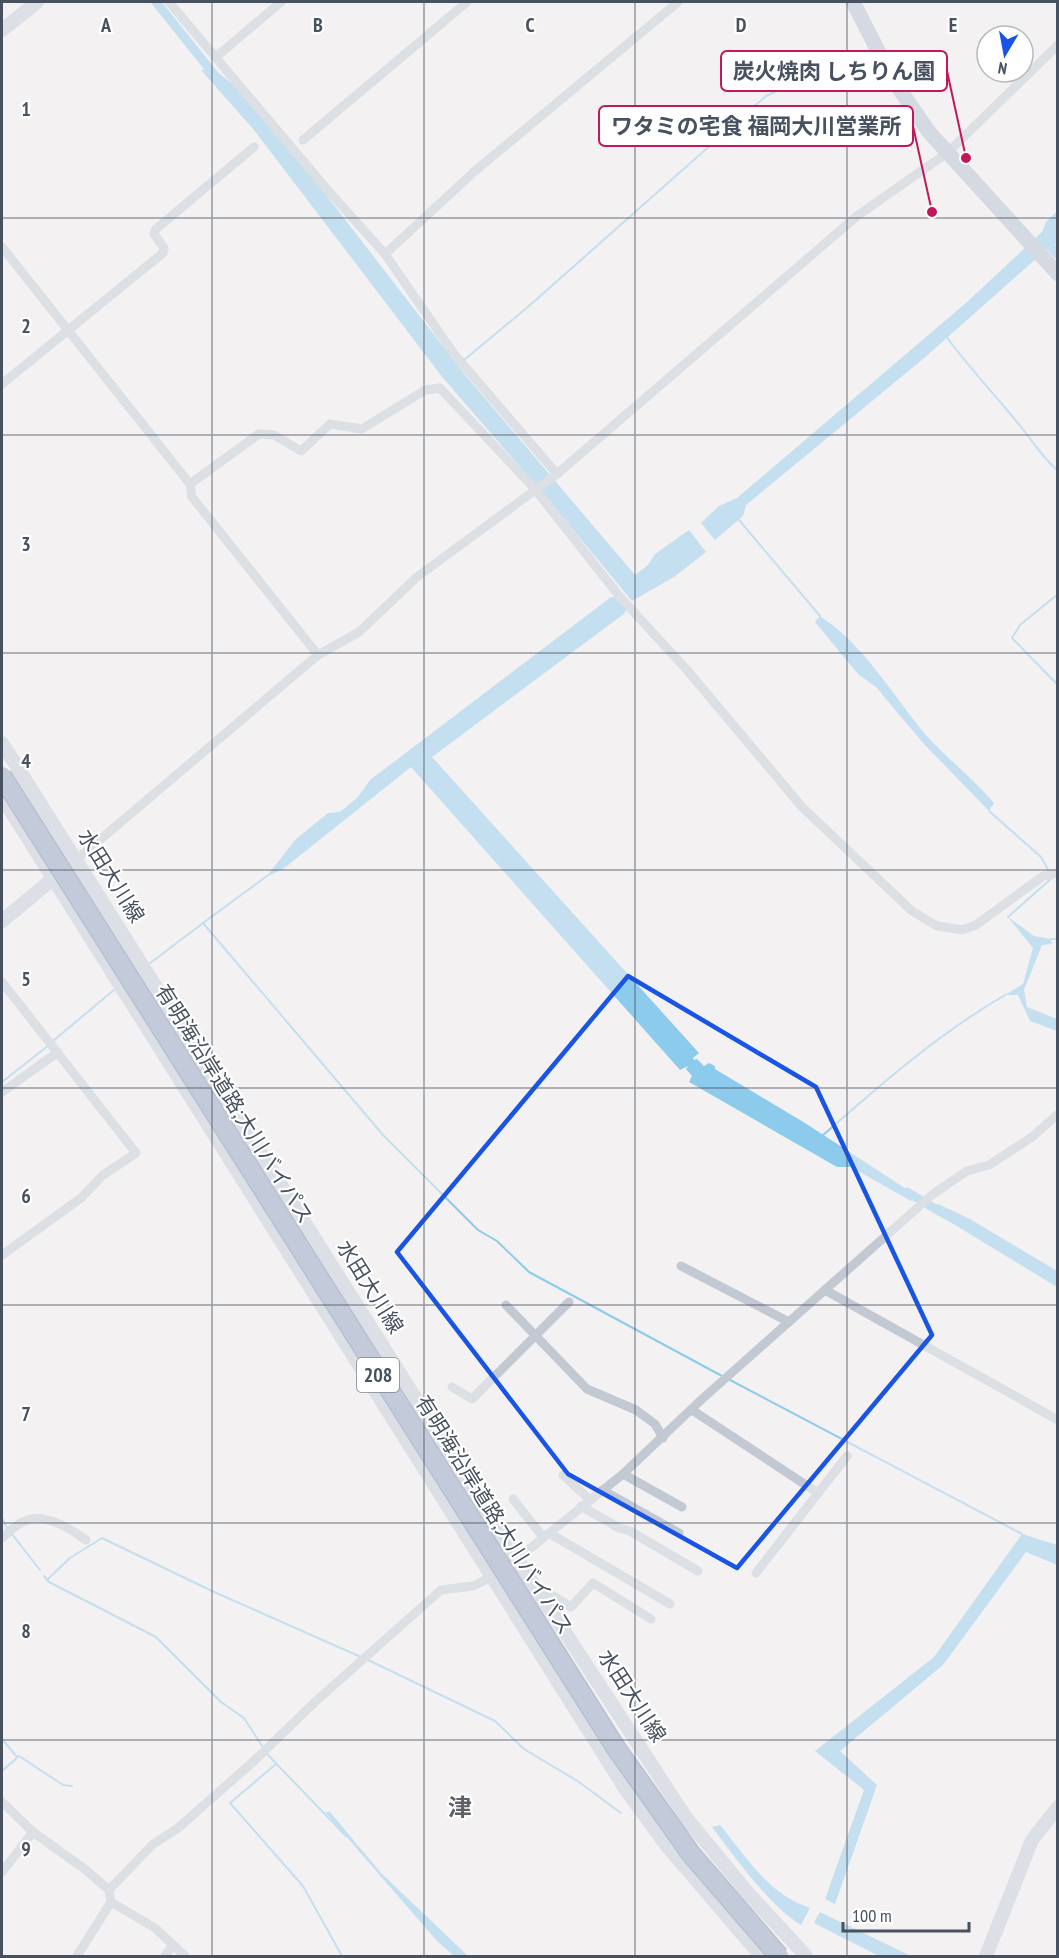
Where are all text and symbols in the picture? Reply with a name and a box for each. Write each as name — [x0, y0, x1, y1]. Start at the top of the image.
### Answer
text: A — [100, 12, 112, 38]
text: B — [313, 12, 323, 38]
text: C — [525, 12, 535, 38]
text: D — [736, 12, 747, 38]
text: E — [949, 12, 957, 38]
north arrow — [975, 24, 1035, 84]
callout: 炭火焼肉 しちりん園 — [721, 51, 947, 91]
text: 炭火焼肉 しちりん園 — [733, 57, 935, 85]
text: N — [996, 58, 1008, 79]
text: 1 — [21, 96, 31, 122]
callout: ワタミの宅食 福岡大川営業所 — [599, 106, 913, 146]
text: ワタミの宅食 福岡大川営業所 — [611, 112, 901, 140]
text: 2 — [21, 313, 31, 339]
text: 3 — [21, 531, 31, 557]
text: 4 — [21, 748, 31, 774]
street label: 水田大川線 — [72, 824, 151, 927]
text: 5 — [21, 966, 31, 992]
street label: 有明海沿岸道路;大川バイパス — [150, 979, 319, 1228]
text: 6 — [21, 1183, 31, 1209]
street label: 水田大川線 — [331, 1235, 410, 1338]
road number: 208 — [357, 1358, 399, 1392]
street label: 有明海沿岸道路;大川バイパス — [410, 1390, 579, 1639]
text: 7 — [21, 1401, 31, 1427]
text: 8 — [21, 1618, 31, 1644]
street label: 水田大川線 — [593, 1644, 672, 1747]
district label: 津 — [448, 1792, 472, 1823]
text: 9 — [21, 1836, 31, 1862]
scale bar — [843, 1895, 969, 1933]
text: 100 m — [852, 1904, 892, 1927]

